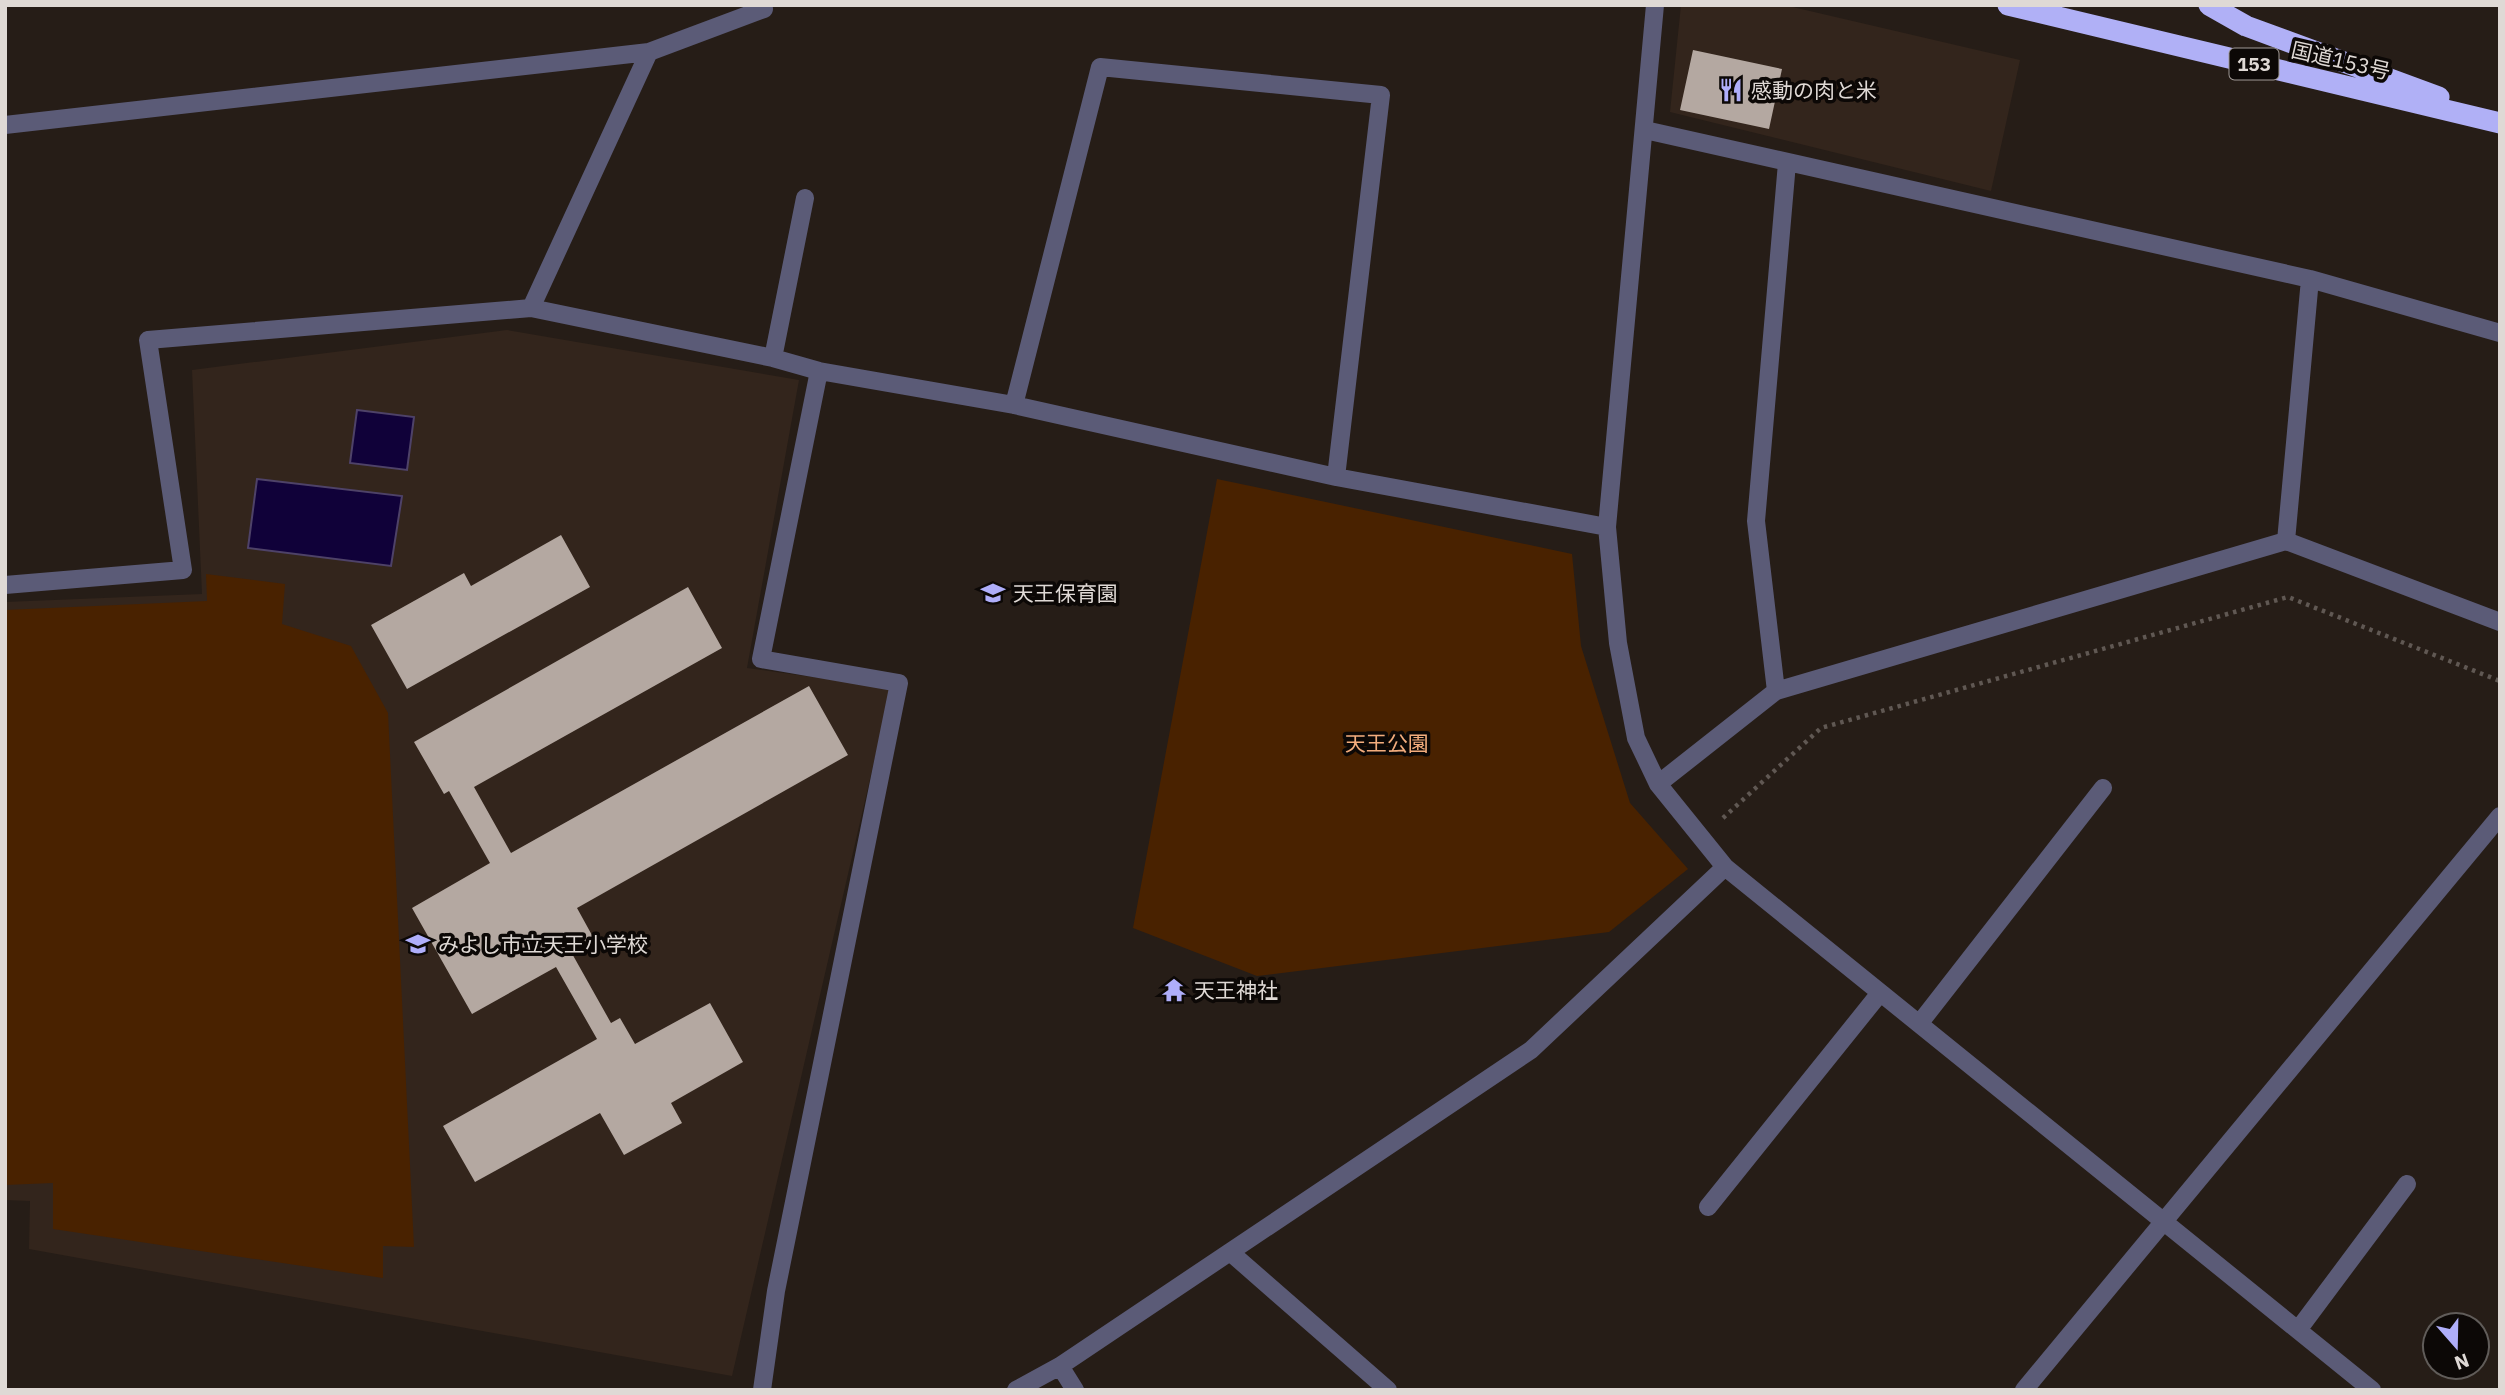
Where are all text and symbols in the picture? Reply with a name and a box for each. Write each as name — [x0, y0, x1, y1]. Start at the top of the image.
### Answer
street label: 国道153号 — [2289, 35, 2393, 85]
road number: 153 — [2230, 48, 2278, 80]
restaurant icon: 感動の肉と米 — [1717, 76, 1745, 104]
place label: 感動の肉と米 — [1751, 76, 1877, 104]
school or university icon: 天王保育園 — [979, 579, 1007, 607]
place label: 天王保育園 — [1013, 579, 1118, 607]
park label: 天王公園 — [1345, 729, 1429, 757]
school or university icon: みよし市立天王小学校 — [404, 930, 432, 958]
place label: みよし市立天王小学校 — [438, 930, 648, 958]
temple icon: 天王神社 — [1160, 976, 1188, 1004]
place label: 天王神社 — [1194, 976, 1278, 1004]
north arrow — [2421, 1311, 2491, 1381]
text: N — [2451, 1348, 2472, 1376]

